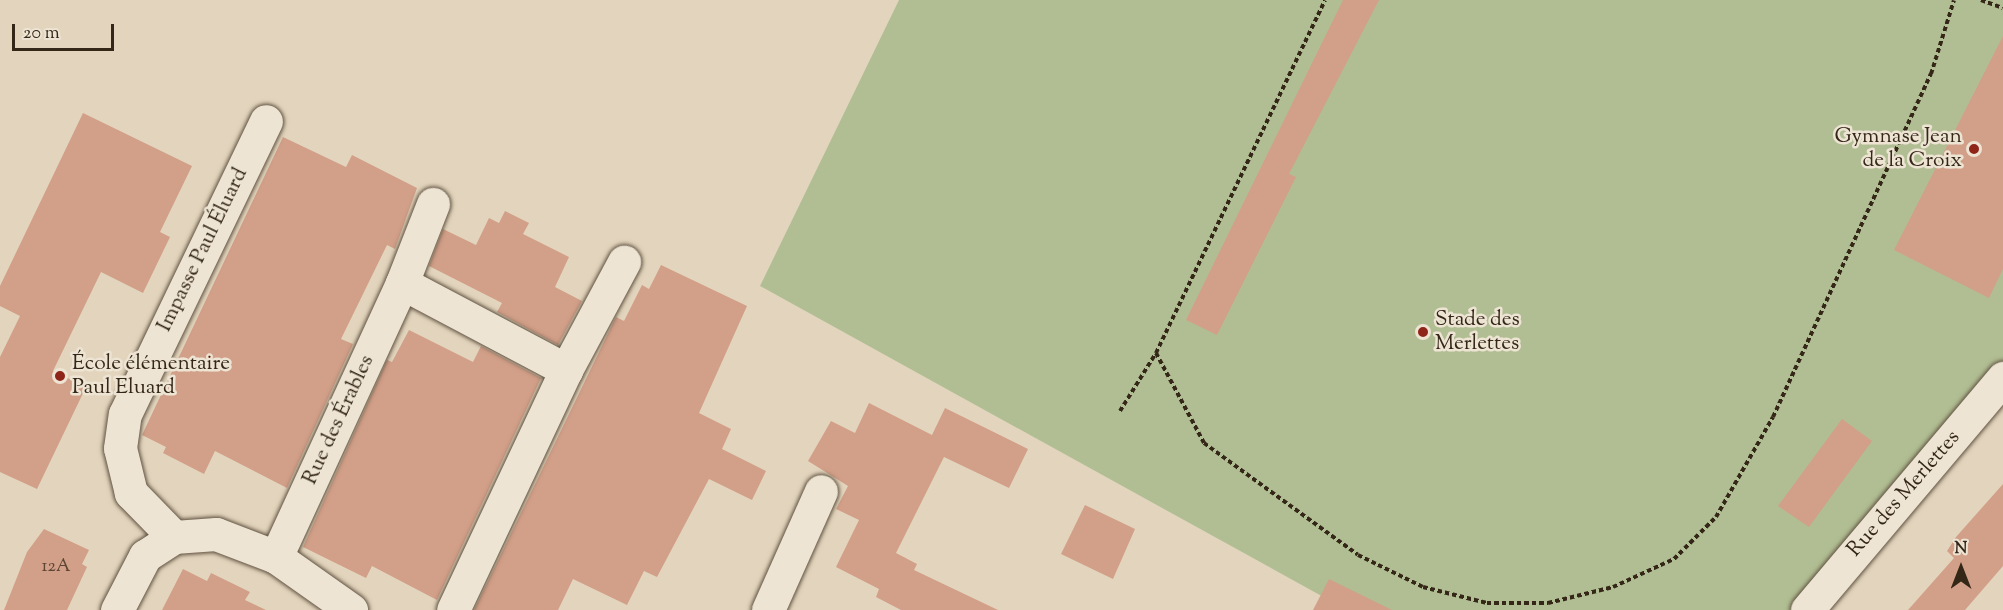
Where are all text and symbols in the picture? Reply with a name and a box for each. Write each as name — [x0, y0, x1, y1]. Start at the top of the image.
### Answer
scale bar — [15, 12, 117, 50]
text: 20 m — [23, 21, 60, 47]
place label: Gymnase Jean de la Croix — [1834, 124, 1962, 174]
marker: Gymnase Jean de la Croix — [1967, 142, 1981, 156]
street label: Impasse Paul Éluard — [152, 164, 254, 336]
place label: Stade des Merlettes — [1435, 307, 1520, 357]
marker: Stade des Merlettes — [1416, 325, 1430, 339]
place label: École élémentaire Paul Eluard — [72, 351, 230, 401]
street label: Rue des Érables — [298, 351, 380, 489]
marker: École élémentaire Paul Eluard — [53, 369, 67, 383]
street label: Rue des Merlettes — [1842, 426, 1966, 562]
north arrow — [1931, 538, 1991, 598]
text: N — [1955, 538, 1967, 561]
house number: 12A — [41, 556, 71, 578]

